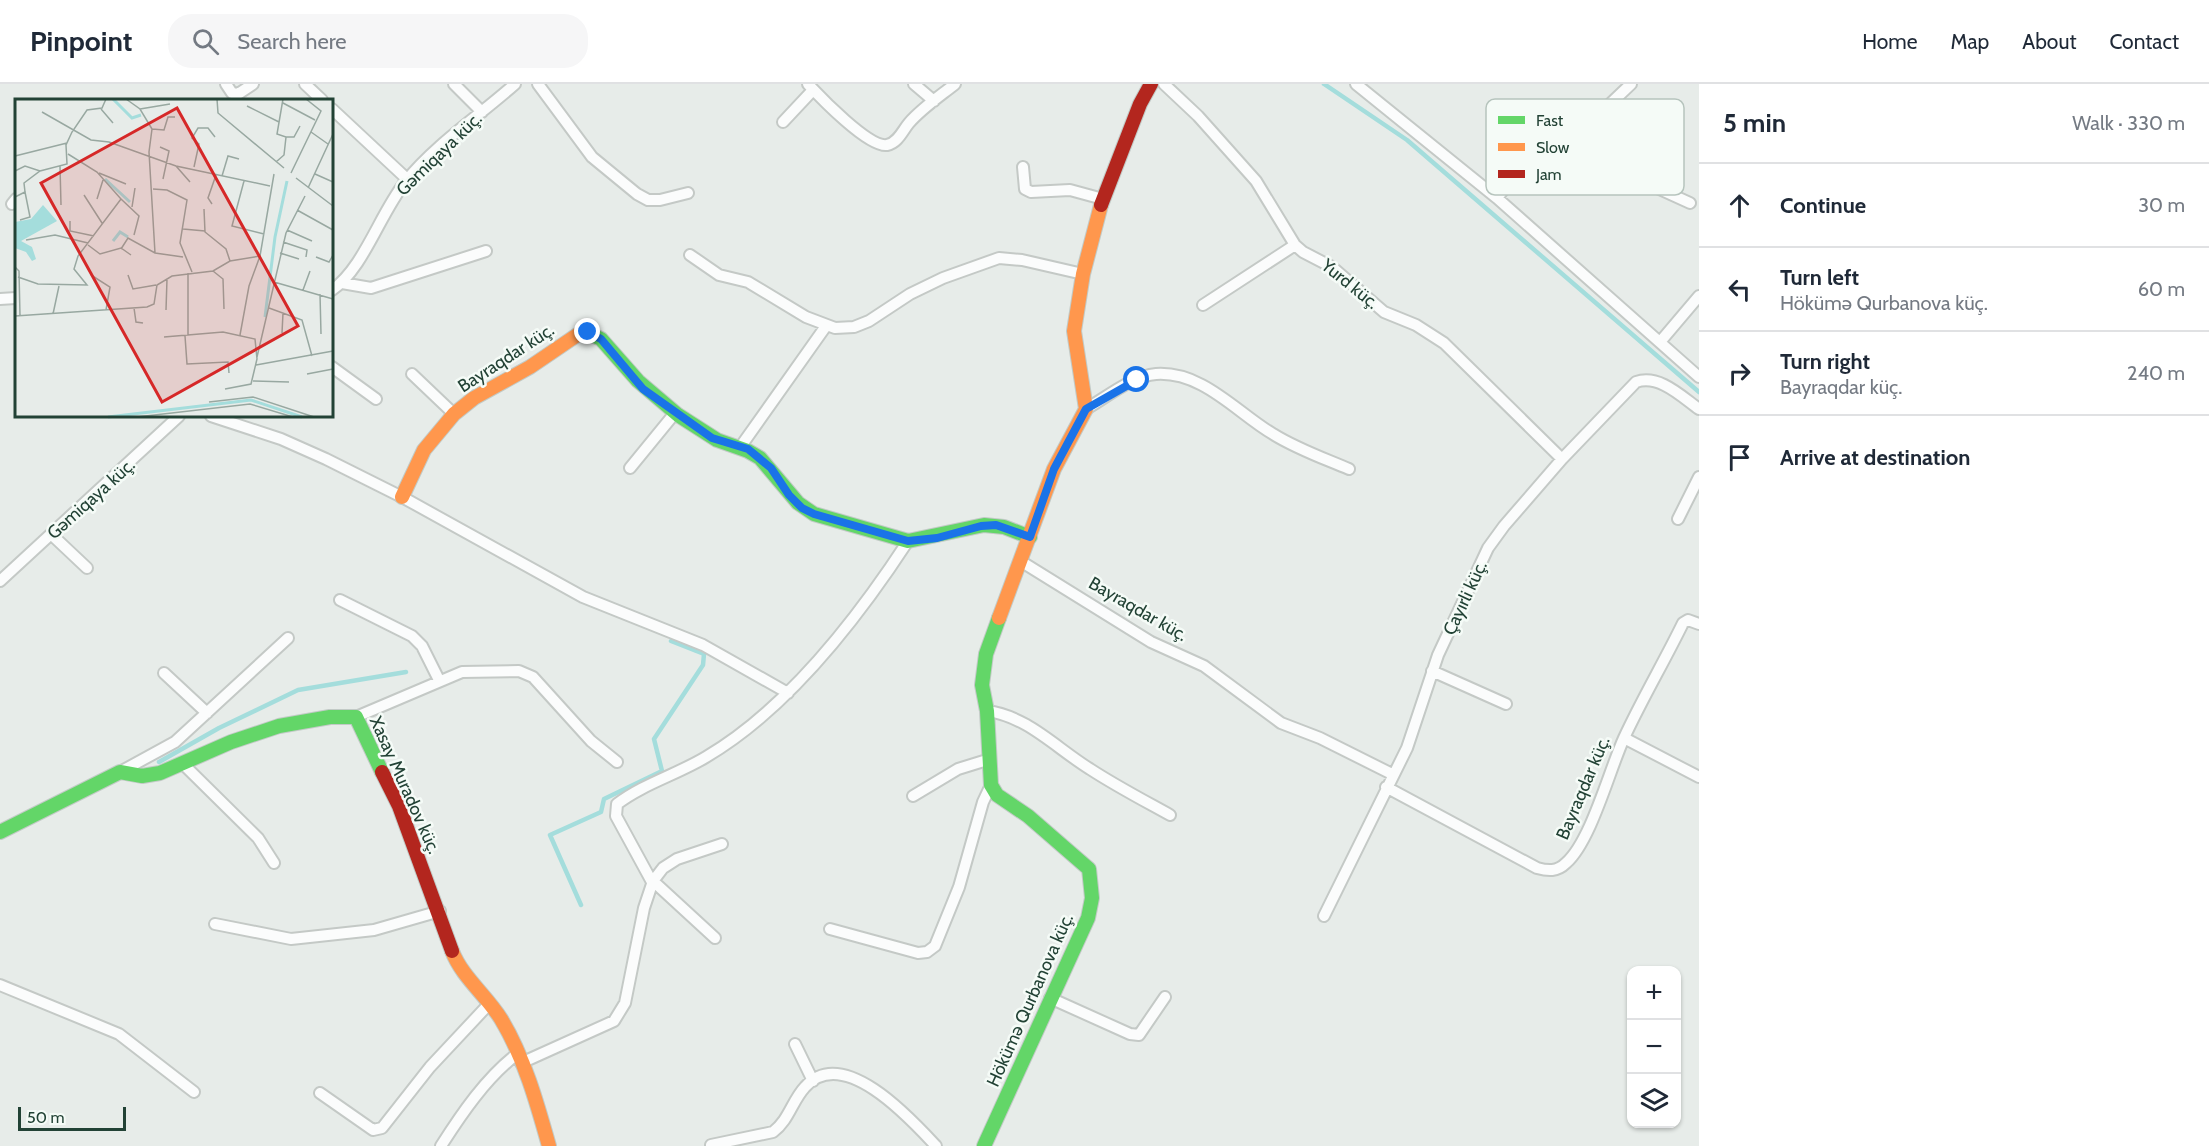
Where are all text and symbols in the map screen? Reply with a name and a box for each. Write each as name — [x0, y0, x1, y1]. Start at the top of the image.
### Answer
search box — [168, 14, 588, 68]
text: Pinpoint — [30, 24, 132, 58]
icon: search — [189, 25, 222, 58]
text: Search here — [237, 28, 347, 55]
text: Home — [1862, 29, 1918, 54]
text: Map — [1951, 29, 1989, 54]
text: About — [2022, 29, 2076, 54]
text: Contact — [2109, 29, 2179, 54]
inset map — [15, 99, 333, 417]
legend — [1486, 99, 1684, 195]
text: 5 min — [1723, 107, 1786, 139]
street label: Gəmiqaya küç. — [392, 108, 486, 200]
text: Fast — [1536, 111, 1564, 130]
text: Walk · 330 m — [2072, 111, 2185, 135]
text: Slow — [1536, 138, 1570, 157]
text: Jam — [1535, 165, 1562, 184]
icon: ahead — [1723, 189, 1756, 222]
text: Continue — [1780, 192, 1866, 219]
text: 30 m — [2138, 193, 2185, 217]
street label: Yurd küç. — [1316, 254, 1383, 314]
text: Turn left — [1780, 264, 1859, 291]
icon: left — [1723, 273, 1756, 306]
text: 60 m — [2138, 277, 2185, 301]
text: Hökümə Qurbanova küç. — [1780, 291, 1988, 315]
route end — [574, 318, 600, 344]
street label: Bayraqdar küç. — [454, 319, 558, 397]
text: Turn right — [1780, 348, 1870, 375]
icon: right — [1723, 357, 1756, 390]
text: 240 m — [2127, 361, 2185, 385]
route start — [1123, 366, 1149, 392]
text: Bayraqdar küç. — [1780, 375, 1902, 399]
icon: arrive — [1723, 441, 1756, 474]
text: Arrive at destination — [1780, 444, 1970, 471]
street label: Gəmiqaya küç. — [43, 454, 139, 544]
street label: Çayırli küç. — [1438, 557, 1492, 639]
street label: Bayraqdar küç. — [1085, 572, 1191, 646]
street label: Xasay Muradov küç. — [365, 713, 445, 857]
street label: Bayraqdar küç. — [1551, 733, 1615, 843]
street label: Hökümə Qurbanova küç. — [982, 910, 1078, 1090]
map controls — [1627, 966, 1681, 1128]
button: + — [1627, 966, 1681, 1020]
button: − — [1627, 1020, 1681, 1074]
button: layers — [1627, 1074, 1681, 1128]
scale bar — [18, 1104, 126, 1132]
text: 50 m — [27, 1108, 64, 1127]

